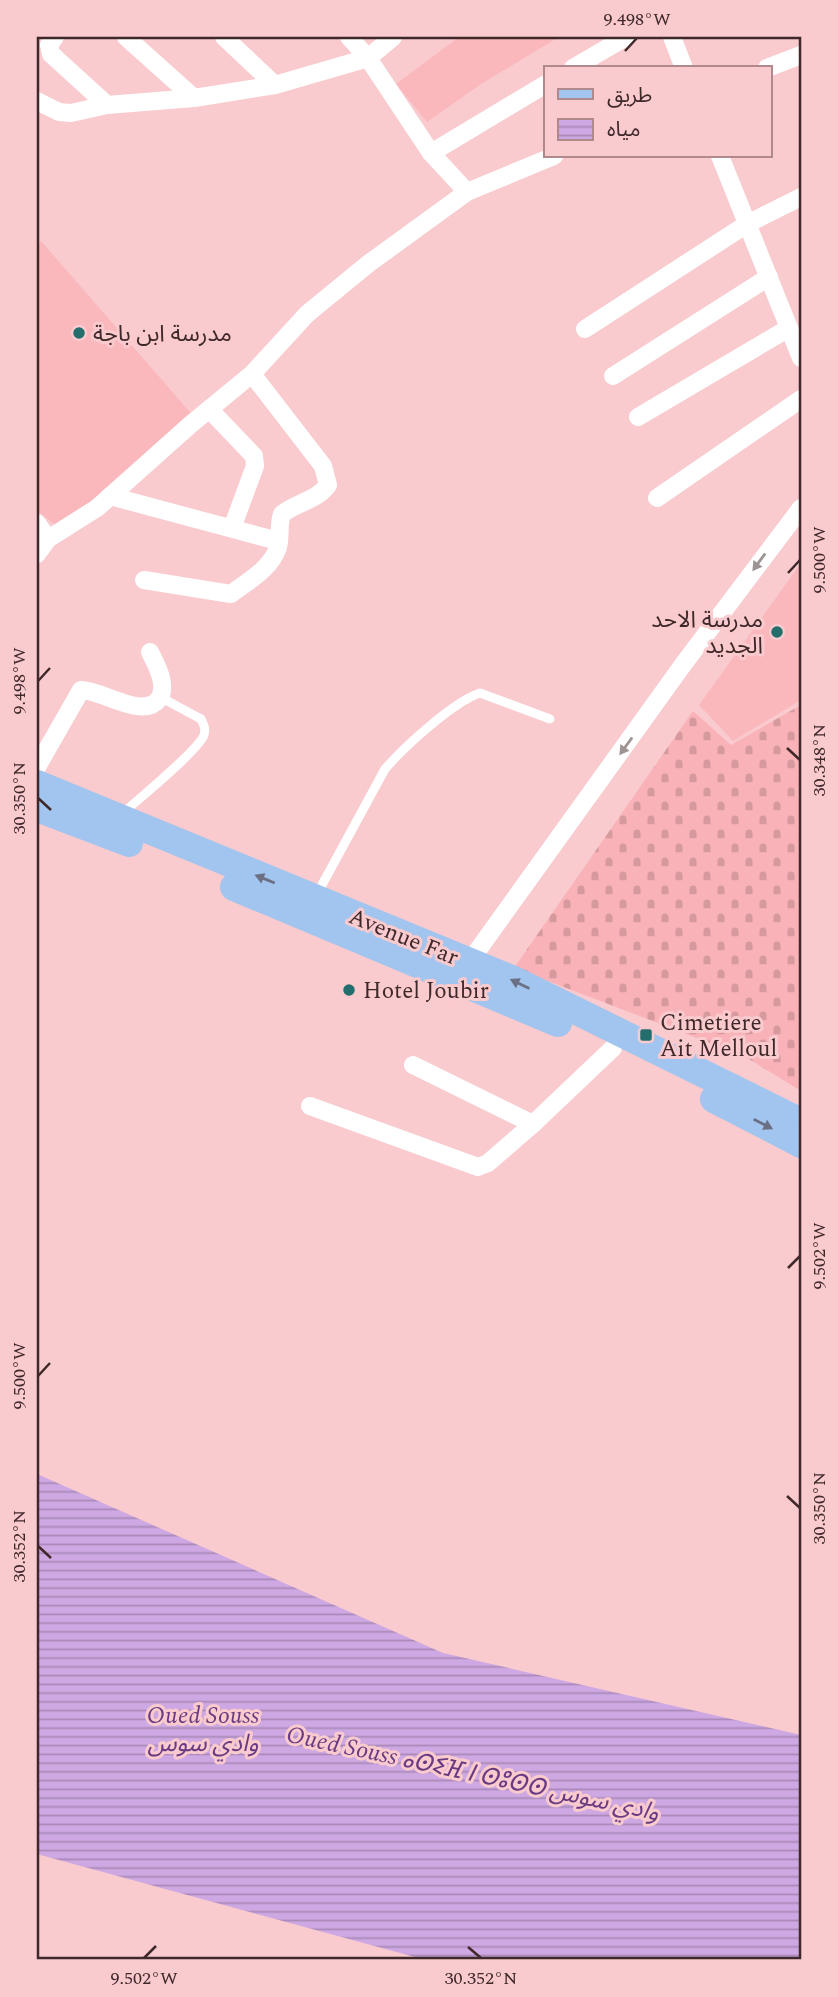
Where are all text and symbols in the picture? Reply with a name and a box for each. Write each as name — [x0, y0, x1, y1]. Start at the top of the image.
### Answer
text: 9.498°W — [603, 6, 671, 33]
legend — [544, 66, 772, 158]
text: طريق — [607, 80, 652, 112]
text: مياه — [607, 114, 640, 146]
place label: مدرسة ابن باجة — [93, 317, 232, 352]
marker: مدرسة ابن باجة — [71, 325, 87, 341]
text: 9.500°W — [806, 526, 833, 594]
one-way arrow — [753, 553, 767, 571]
place label: مدرسة الاحد الجديد — [651, 603, 763, 664]
marker: مدرسة الاحد الجديد — [769, 624, 785, 640]
text: 9.498°W — [6, 647, 33, 715]
text: 30.348°N — [806, 724, 833, 796]
one-way arrow — [619, 737, 633, 755]
text: 30.350°N — [6, 762, 33, 834]
one-way arrow — [254, 873, 275, 884]
street label: Avenue Far — [343, 899, 464, 975]
place label: Hotel Joubir — [363, 974, 489, 1009]
one-way arrow — [510, 978, 530, 990]
marker: Hotel Joubir — [341, 982, 357, 998]
place label: Cimetiere Ait Melloul — [660, 1006, 777, 1067]
marker: Cimetiere Ait Melloul — [638, 1027, 654, 1043]
one-way arrow — [753, 1118, 773, 1130]
text: 9.502°W — [806, 1222, 833, 1290]
text: 9.500°W — [6, 1342, 33, 1410]
text: 30.350°N — [806, 1472, 833, 1544]
text: 30.352°N — [6, 1510, 33, 1582]
water label: Oued Souss وادي سوس — [147, 1698, 260, 1762]
water label: Oued Souss ⴰⵙⵉⴼ ⵏ ⵙⵓⵙⵙ وادي سوس — [283, 1717, 663, 1831]
text: 9.502°W — [110, 1965, 178, 1992]
text: 30.352°N — [445, 1965, 517, 1992]

